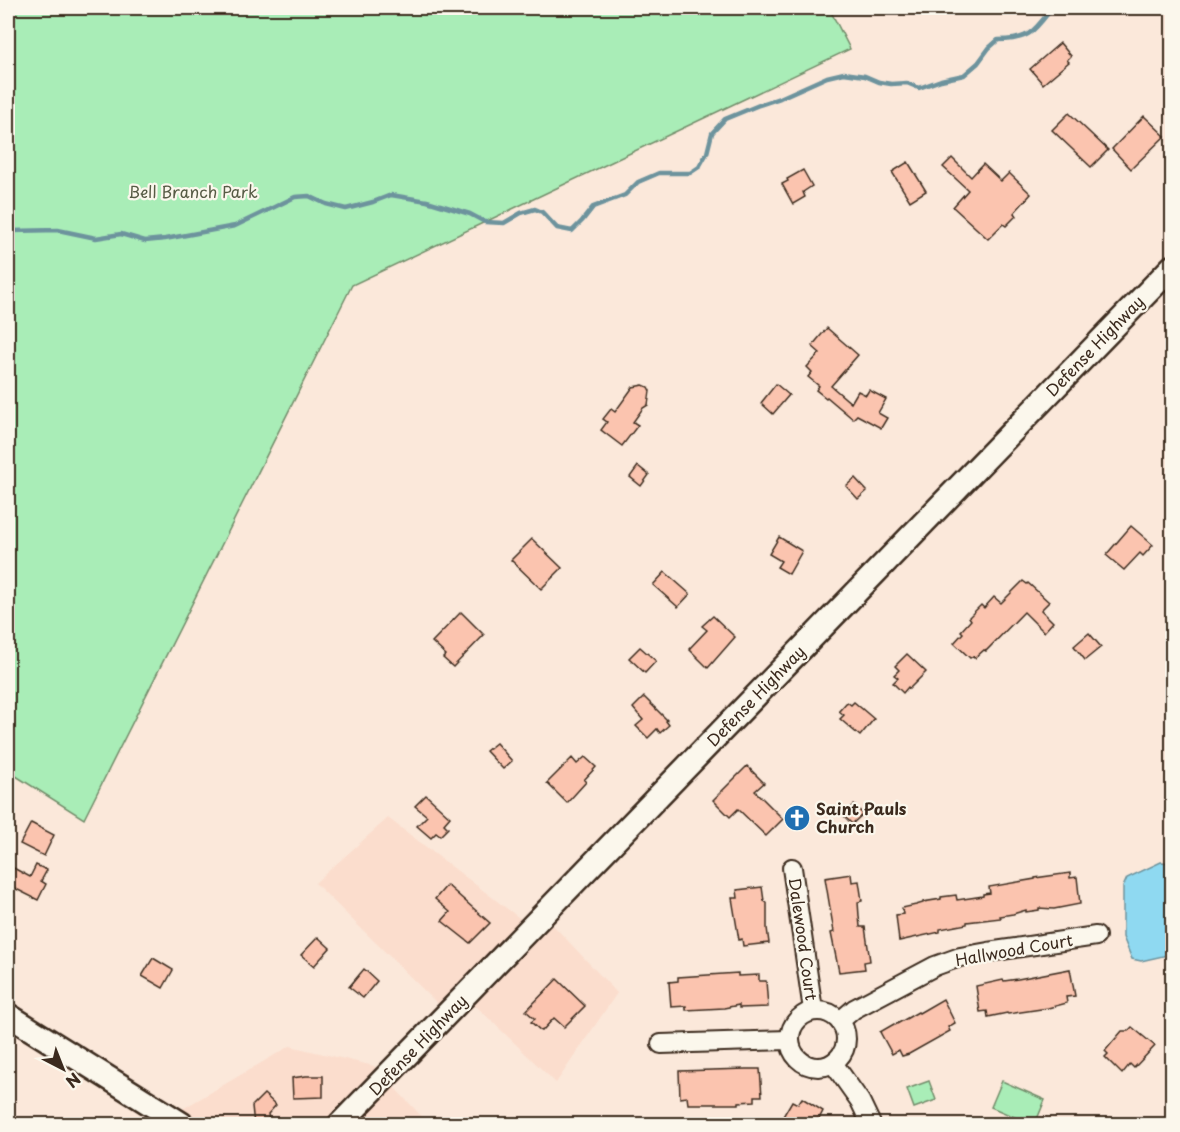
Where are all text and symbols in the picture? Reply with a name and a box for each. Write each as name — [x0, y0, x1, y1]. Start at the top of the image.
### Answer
park label: Bell Branch Park — [128, 179, 258, 203]
street label: Defense Highway — [1040, 289, 1149, 401]
street label: Defense Highway — [701, 639, 810, 751]
place label: Saint Pauls Church — [816, 796, 907, 838]
church icon: Saint Pauls Church — [782, 803, 812, 833]
street label: Dalewood Court — [783, 876, 825, 1002]
street label: Hallwood Court — [953, 927, 1075, 971]
street label: Defense Highway — [363, 988, 472, 1100]
north arrow — [33, 1039, 93, 1099]
text: N — [61, 1068, 86, 1094]

